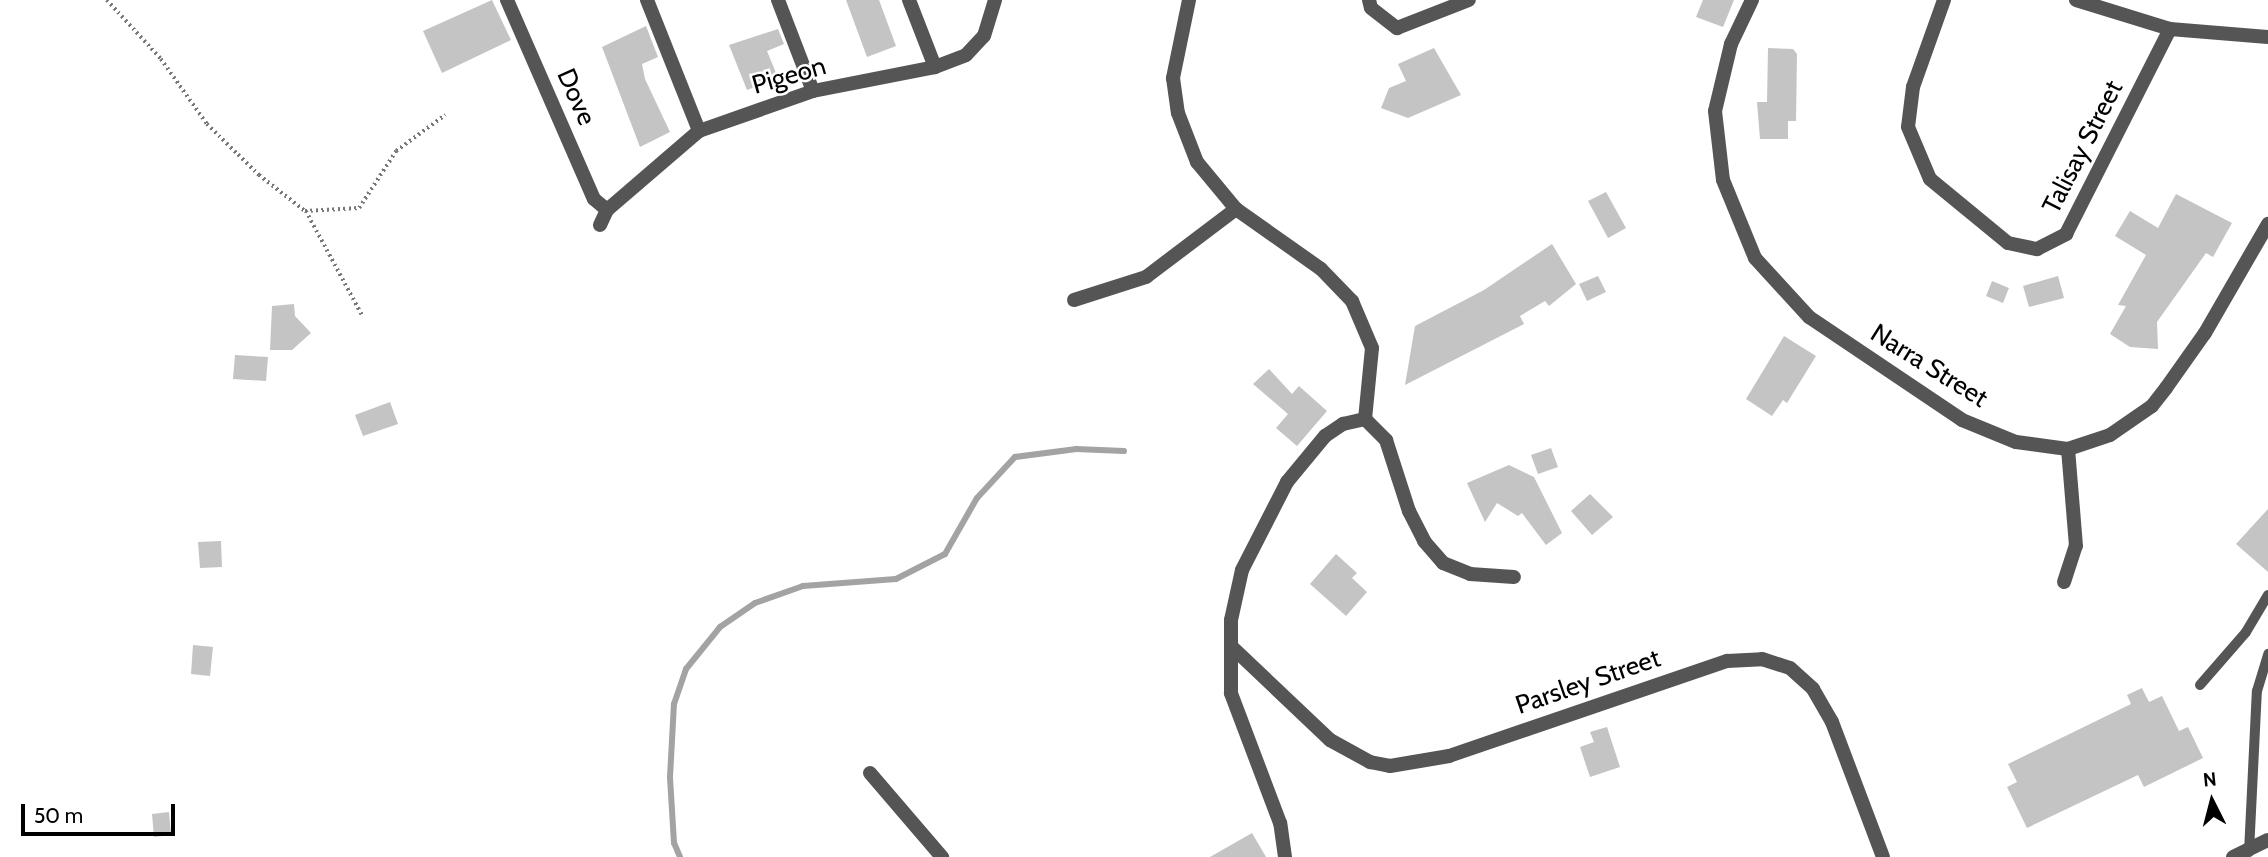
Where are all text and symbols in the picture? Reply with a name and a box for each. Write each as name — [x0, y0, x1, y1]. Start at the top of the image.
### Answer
street label: Pigeon — [748, 51, 830, 101]
street label: Dove — [550, 64, 602, 130]
street label: Talisay Street — [2036, 75, 2130, 219]
street label: Narra Street — [1865, 318, 1993, 414]
street label: Parsley Street — [1512, 643, 1664, 721]
north arrow — [2177, 766, 2247, 836]
text: N — [2202, 767, 2218, 792]
scale bar — [24, 790, 178, 834]
text: 50 m — [34, 803, 83, 828]

